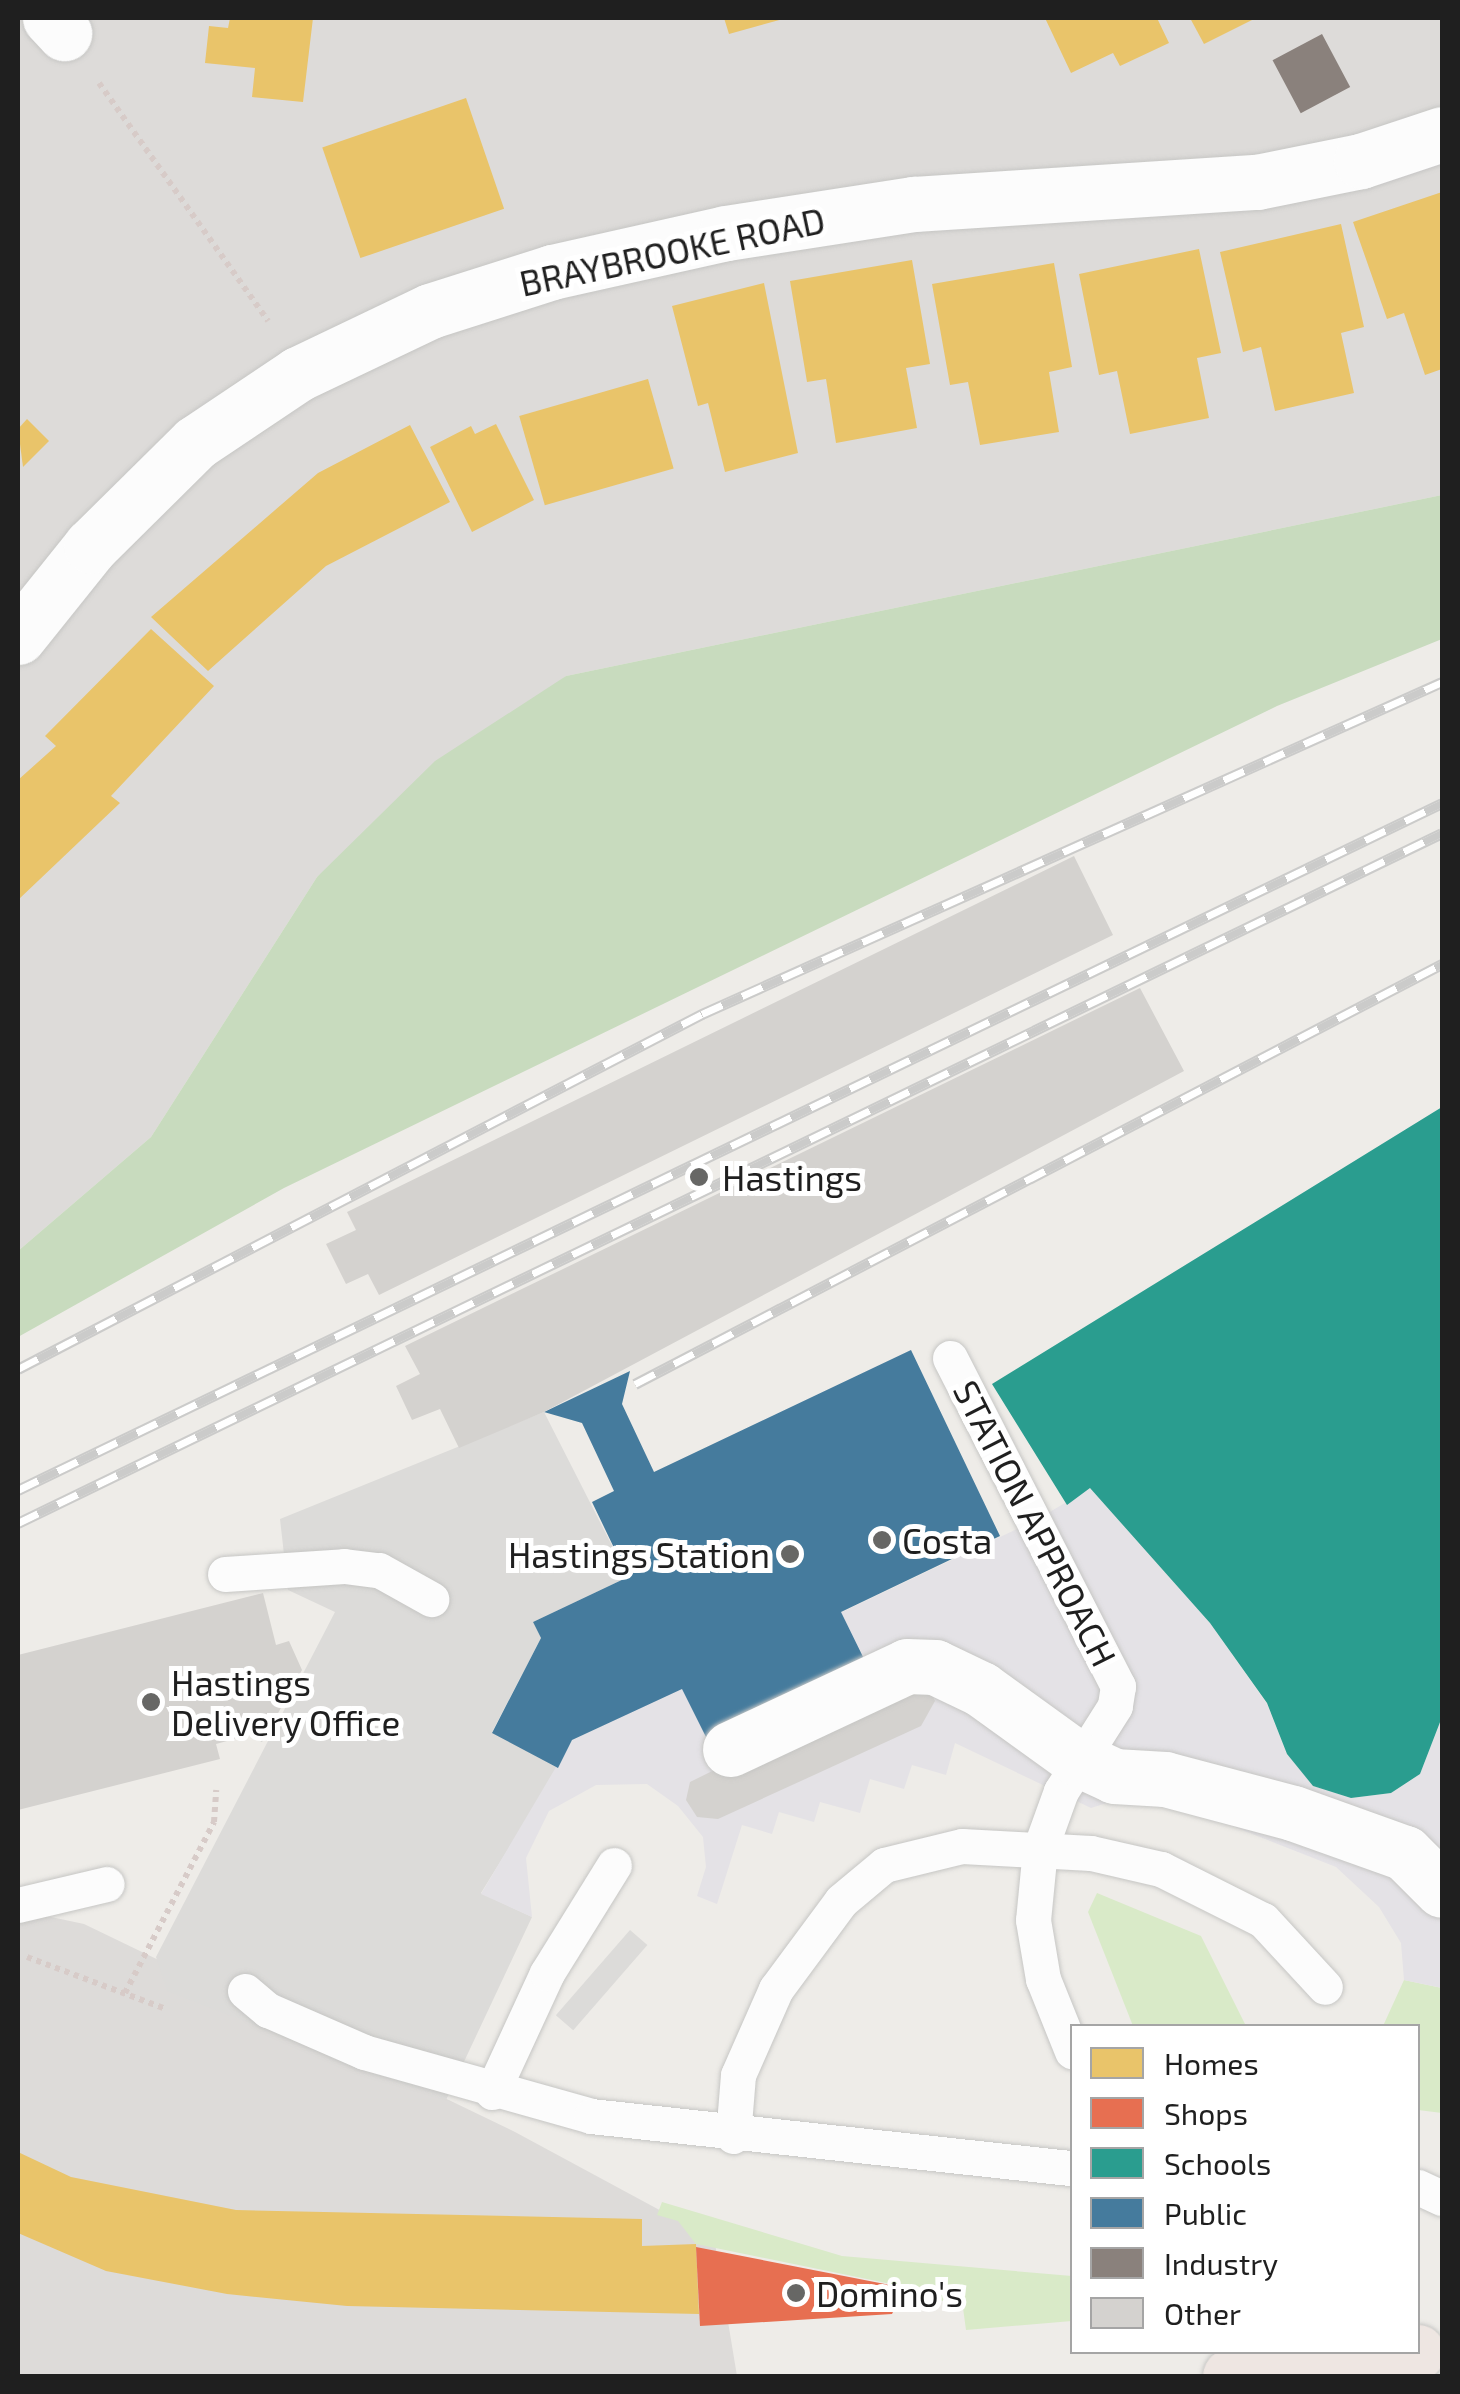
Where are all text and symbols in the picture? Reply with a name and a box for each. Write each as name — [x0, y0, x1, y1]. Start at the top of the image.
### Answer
street label: BRAYBROOKE ROAD — [516, 198, 828, 304]
place label: Hastings — [722, 1156, 862, 1198]
marker: Hastings — [686, 1164, 712, 1190]
street label: STATION APPROACH — [946, 1373, 1126, 1673]
place label: Costa — [902, 1519, 992, 1561]
marker: Costa — [871, 1529, 893, 1551]
place label: Hastings Station — [508, 1533, 770, 1575]
marker: Hastings Station — [779, 1543, 801, 1565]
place label: Hastings Delivery Office — [171, 1661, 401, 1743]
marker: Hastings Delivery Office — [140, 1691, 162, 1713]
legend — [1070, 2024, 1420, 2354]
text: Homes — [1164, 2045, 1259, 2081]
text: Shops — [1164, 2095, 1248, 2131]
text: Schools — [1164, 2145, 1271, 2181]
text: Public — [1164, 2195, 1247, 2231]
text: Industry — [1164, 2245, 1278, 2281]
place label: Domino's — [816, 2272, 963, 2314]
marker: Domino's — [785, 2282, 807, 2304]
text: Other — [1164, 2295, 1241, 2331]

